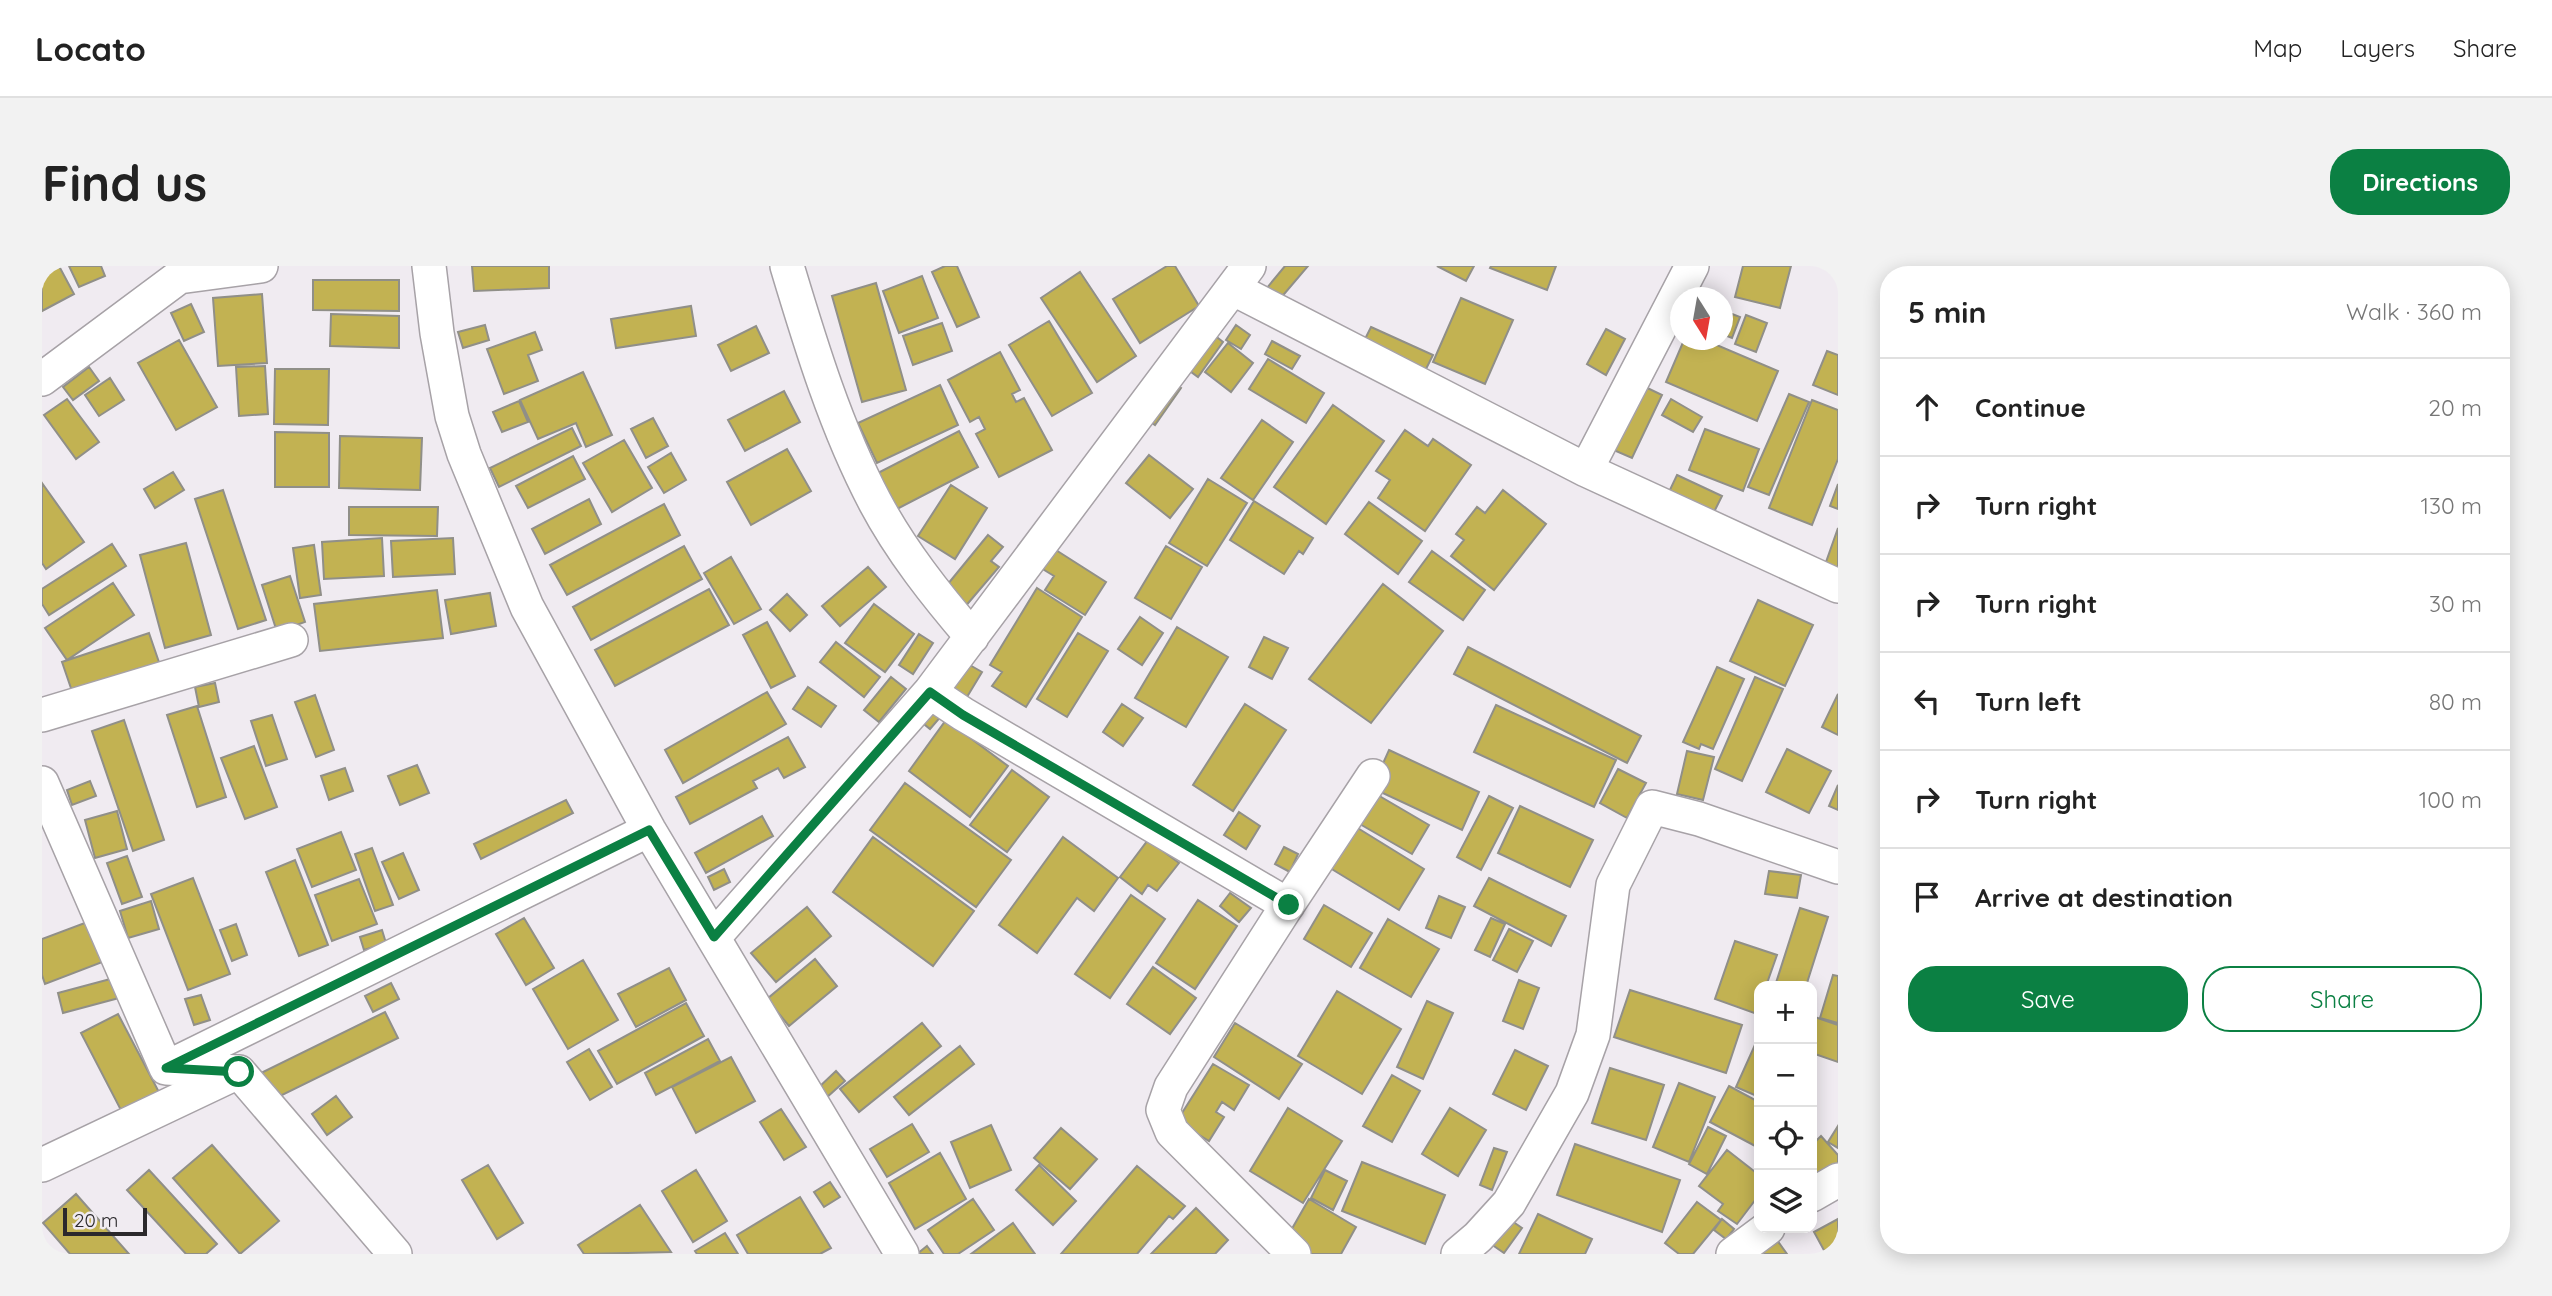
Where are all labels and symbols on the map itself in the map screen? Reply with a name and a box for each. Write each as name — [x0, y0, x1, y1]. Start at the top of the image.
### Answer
north arrow — [1670, 287, 1733, 350]
route end — [1273, 889, 1304, 920]
route start — [223, 1056, 254, 1087]
scale bar — [63, 1205, 147, 1237]

